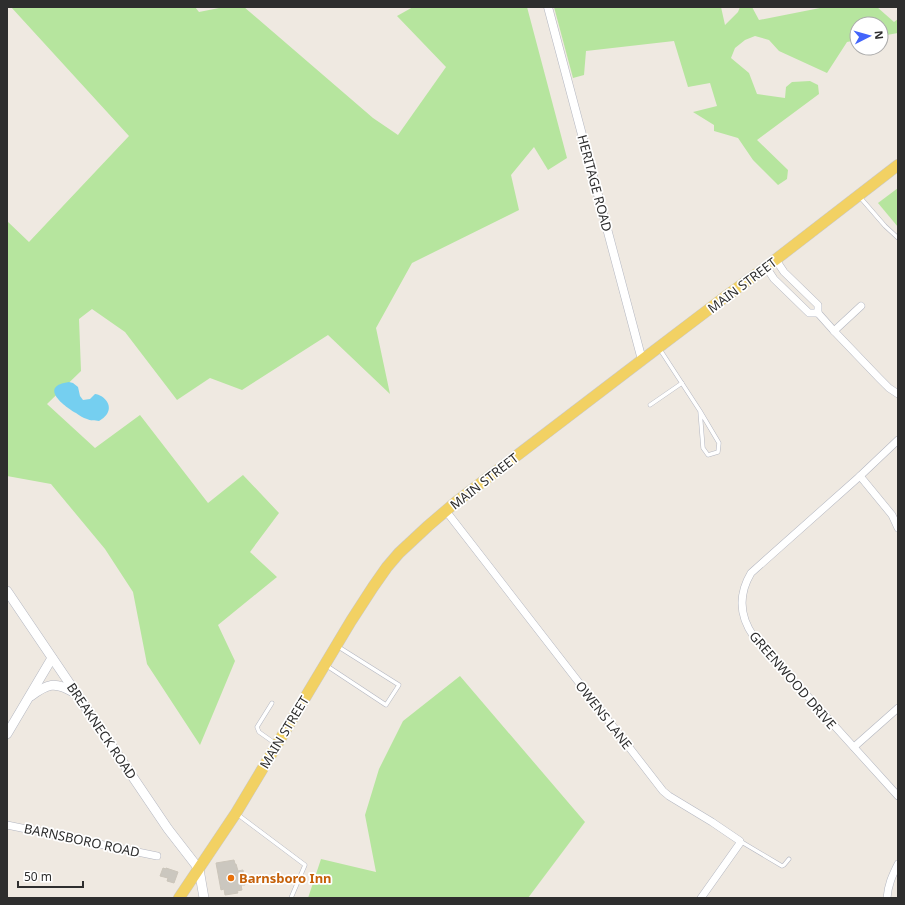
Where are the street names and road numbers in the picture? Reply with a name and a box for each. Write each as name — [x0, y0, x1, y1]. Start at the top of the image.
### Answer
street label: HERITAGE ROAD — [573, 133, 617, 233]
street label: MAIN STREET — [704, 253, 781, 317]
street label: MAIN STREET — [446, 448, 522, 513]
street label: GREENWOOD DRIVE — [746, 627, 840, 733]
street label: OWENS LANE — [572, 677, 636, 753]
street label: BREAKNECK ROAD — [63, 679, 141, 783]
street label: MAIN STREET — [255, 692, 313, 772]
street label: BARNSBORO ROAD — [22, 819, 142, 861]

